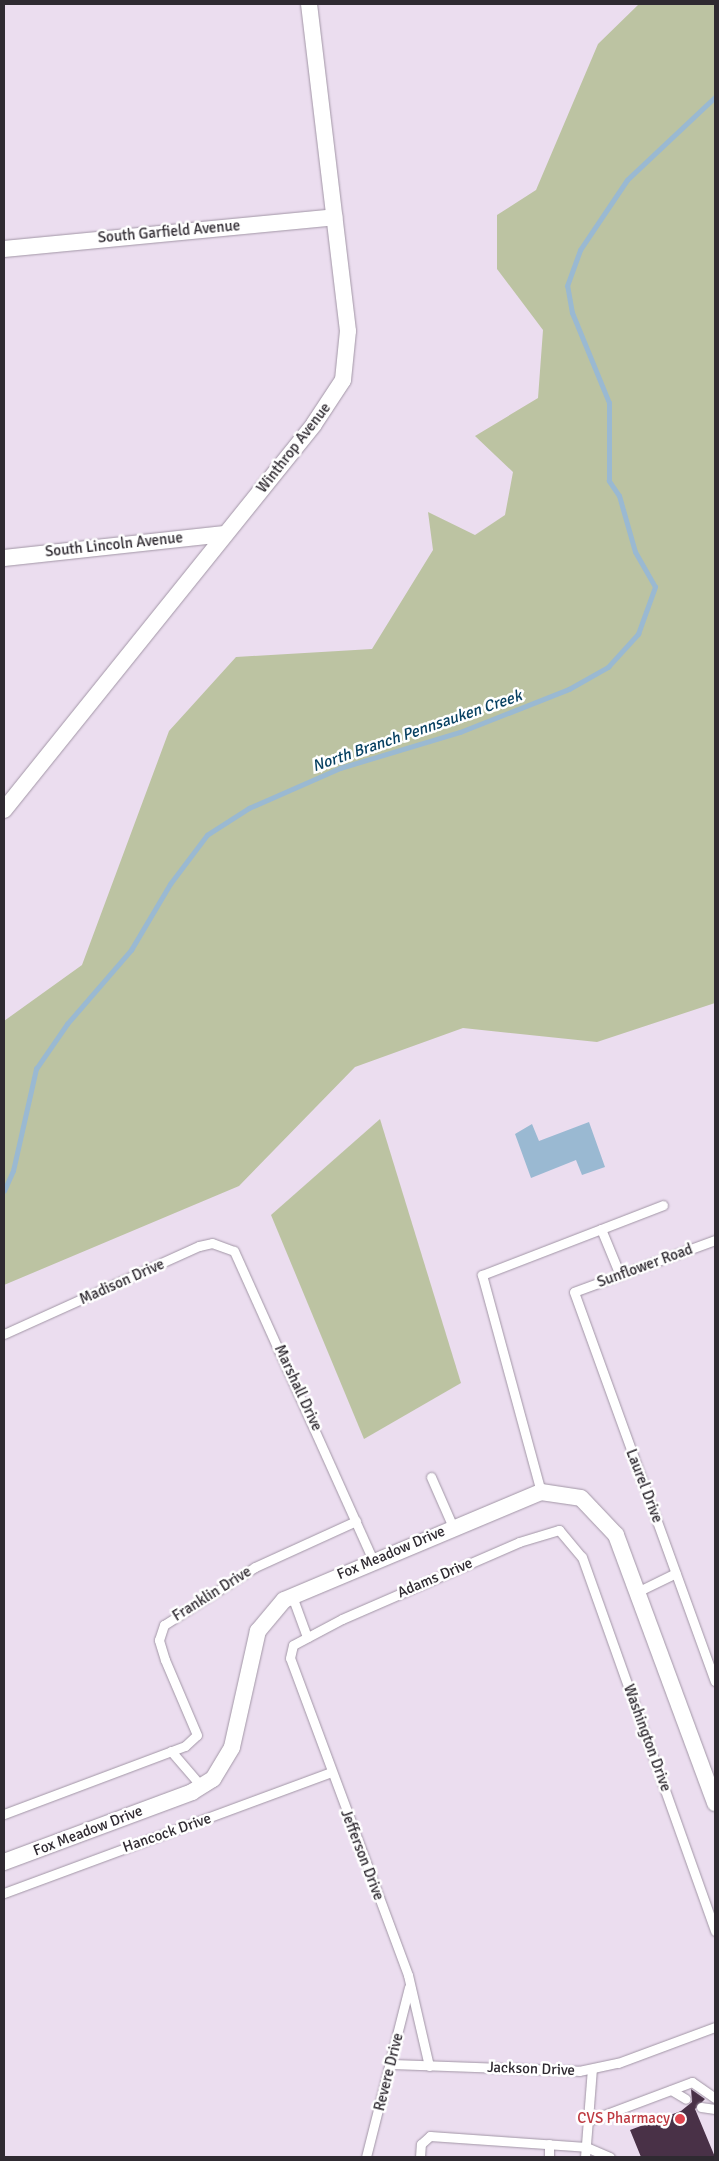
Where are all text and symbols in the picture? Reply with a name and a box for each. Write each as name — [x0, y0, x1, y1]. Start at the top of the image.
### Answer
street label: South Garfield Avenue — [97, 217, 241, 247]
street label: Winthrop Avenue — [253, 399, 335, 497]
street label: South Lincoln Avenue — [44, 529, 184, 561]
water label: North Branch Pennsauken Creek — [310, 686, 524, 776]
street label: Sunflower Road — [595, 1240, 695, 1292]
street label: Madison Drive — [77, 1255, 167, 1309]
street label: Marshall Drive — [270, 1342, 326, 1434]
street label: Laurel Drive — [622, 1447, 666, 1525]
street label: Fox Meadow Drive — [334, 1522, 448, 1584]
street label: Adams Drive — [395, 1554, 475, 1602]
street label: Franklin Drive — [169, 1563, 255, 1625]
street label: Washington Drive — [619, 1682, 675, 1794]
street label: Fox Meadow Drive — [31, 1802, 145, 1860]
street label: Jefferson Drive — [336, 1807, 388, 1903]
street label: Hancock Drive — [121, 1809, 213, 1857]
street label: Revere Drive — [371, 2031, 407, 2113]
street label: Jackson Drive — [487, 2058, 575, 2080]
place label: CVS Pharmacy — [577, 2110, 670, 2128]
marker: CVS Pharmacy — [674, 2113, 686, 2125]

